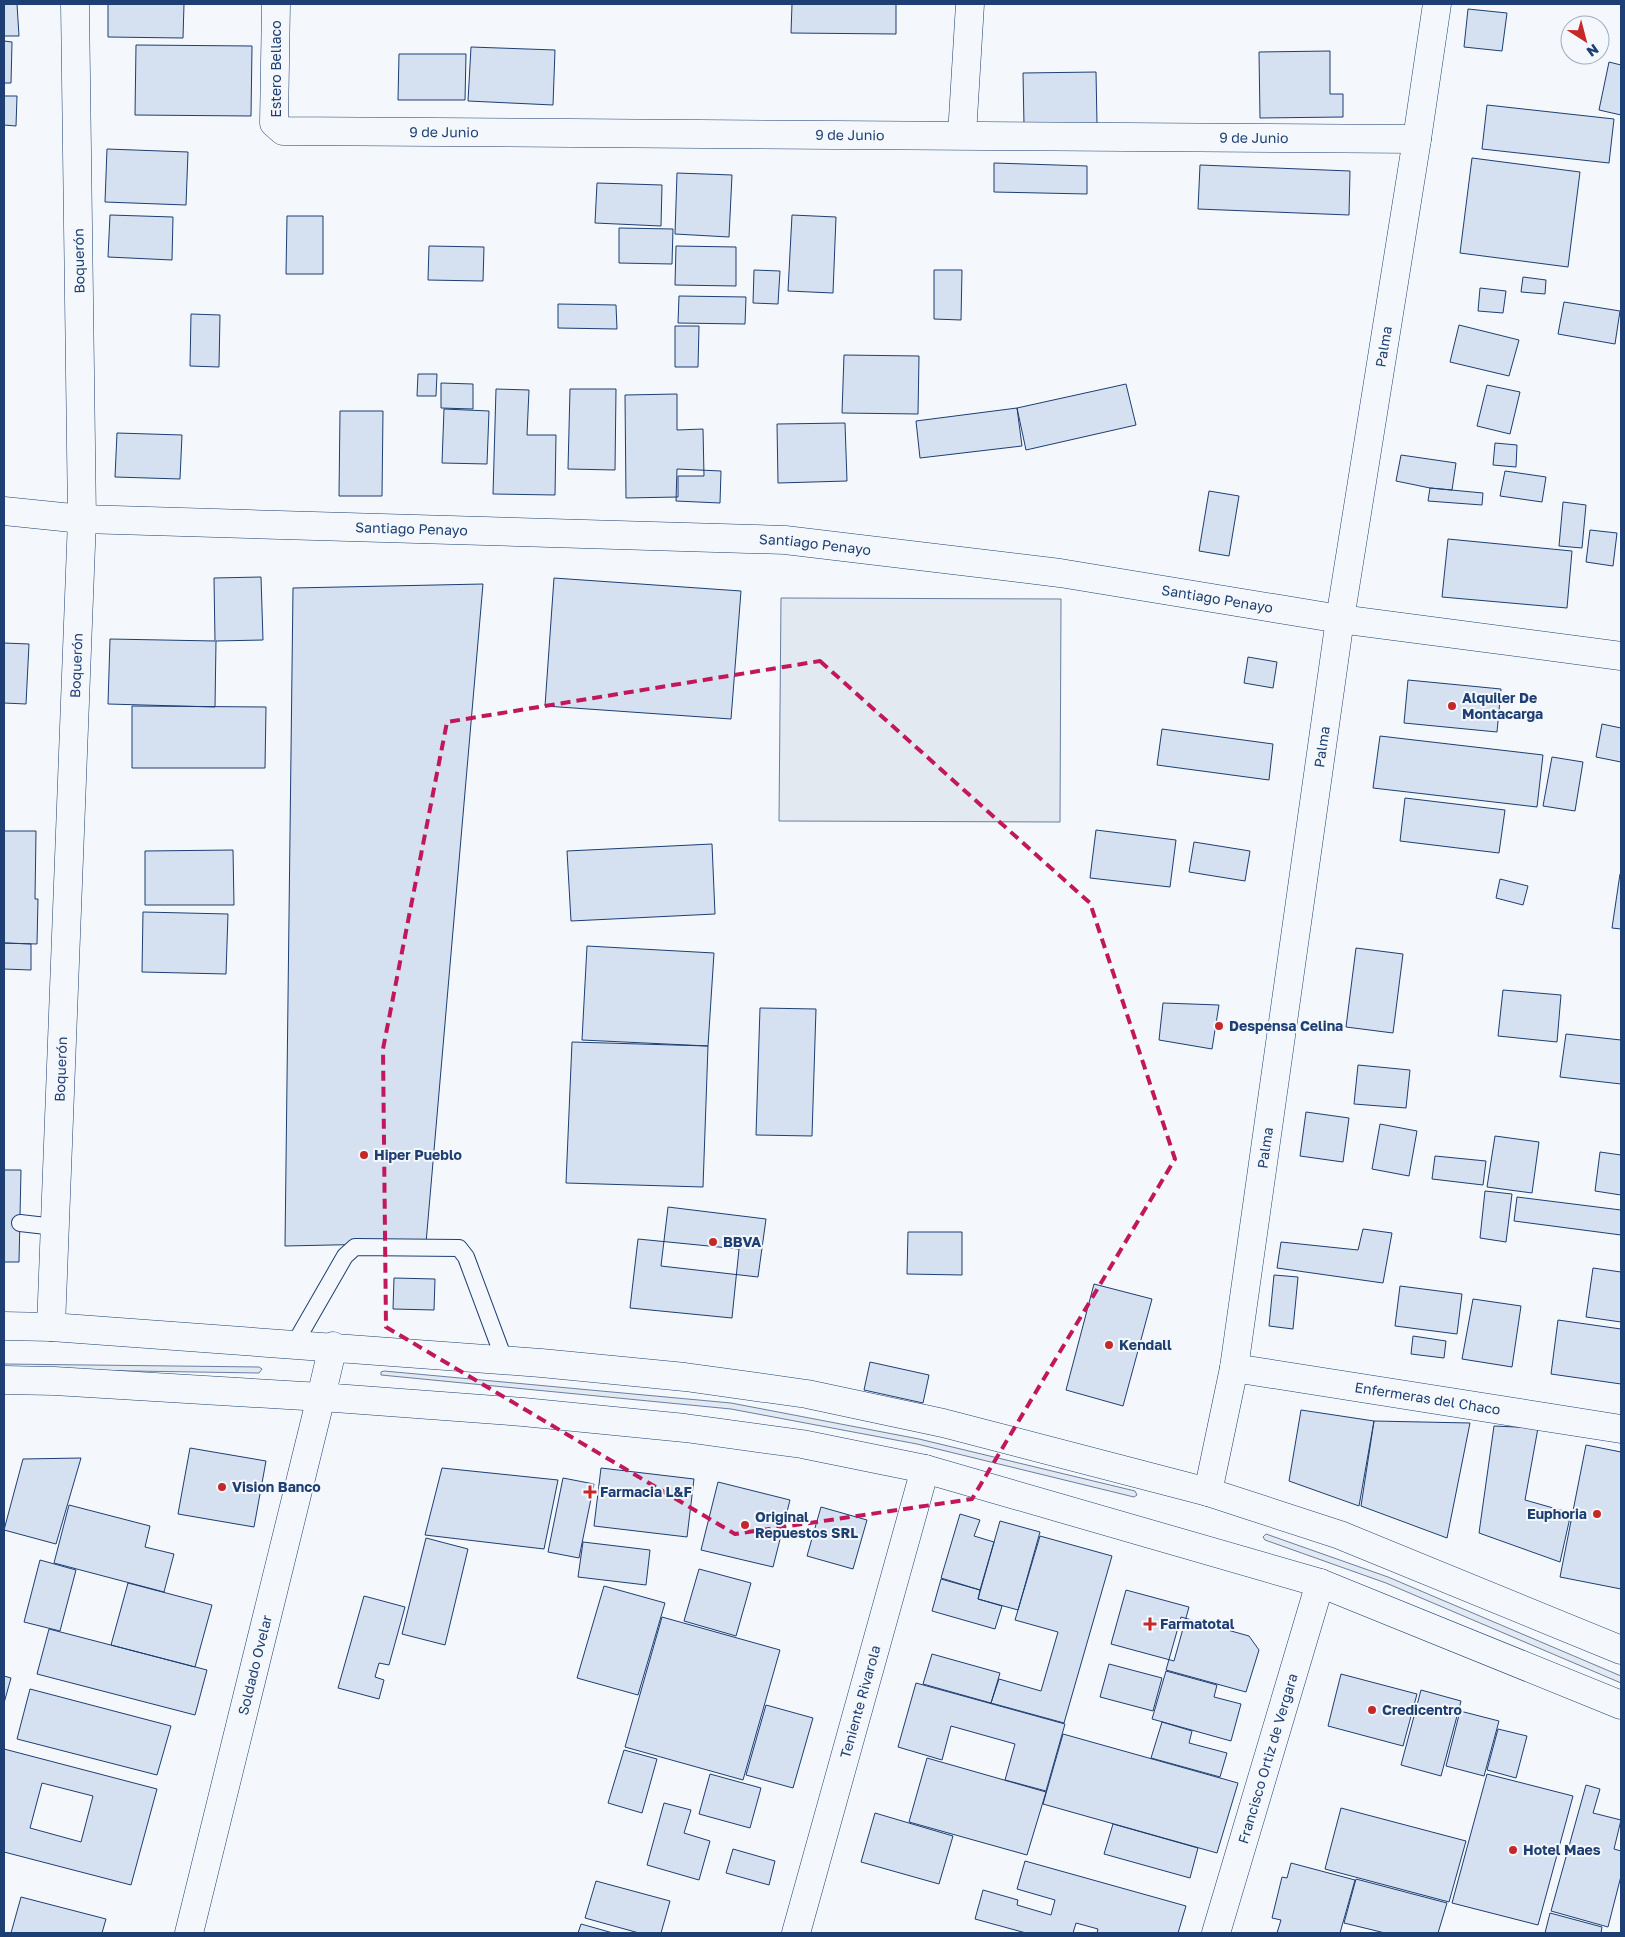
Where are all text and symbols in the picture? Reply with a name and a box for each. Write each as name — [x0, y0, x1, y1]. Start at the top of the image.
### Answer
north arrow — [1560, 15, 1610, 65]
street label: Estero Bellaco — [267, 20, 284, 118]
text: N — [1584, 41, 1602, 61]
street label: 9 de Junio — [409, 123, 479, 140]
street label: 9 de Junio — [815, 126, 885, 143]
street label: 9 de Junio — [1219, 129, 1289, 146]
street label: Boquerón — [69, 228, 88, 294]
street label: Palma — [1371, 325, 1395, 369]
street label: Santiago Penayo — [355, 518, 468, 539]
street label: Santiago Penayo — [759, 530, 872, 558]
street label: Santiago Penayo — [1160, 581, 1274, 616]
street label: Boquerón — [66, 632, 86, 698]
place label: Alquiler De Montacarga — [1462, 689, 1543, 722]
marker: Alquiler De Montacarga — [1446, 700, 1458, 712]
street label: Palma — [1310, 725, 1333, 769]
place label: Despensa Celina — [1229, 1017, 1343, 1034]
marker: Despensa Celina — [1213, 1020, 1225, 1032]
street label: Boquerón — [51, 1036, 70, 1102]
street label: Palma — [1253, 1126, 1276, 1170]
place label: Hiper Pueblo — [374, 1146, 462, 1163]
marker: Hiper Pueblo — [358, 1149, 370, 1161]
place label: BBVA — [723, 1233, 761, 1250]
marker: BBVA — [707, 1236, 719, 1248]
place label: Kendall — [1119, 1336, 1172, 1353]
marker: Kendall — [1103, 1339, 1115, 1351]
street label: Enfermeras del Chaco — [1354, 1378, 1502, 1418]
place label: Vision Banco — [232, 1478, 321, 1495]
marker: Vision Banco — [216, 1481, 228, 1493]
place label: Farmacia L&F — [600, 1483, 692, 1500]
marker: Farmacia L&F — [584, 1486, 596, 1498]
place label: Euphoria — [1527, 1505, 1587, 1522]
place label: Original Repuestos SRL — [755, 1508, 858, 1541]
marker: Euphoria — [1591, 1508, 1603, 1520]
marker: Original Repuestos SRL — [739, 1519, 751, 1531]
street label: Soldado Ovelar — [234, 1612, 275, 1717]
place label: Farmatotal — [1160, 1615, 1235, 1632]
marker: Farmatotal — [1144, 1618, 1156, 1630]
street label: Teniente Rivarola — [836, 1643, 884, 1760]
street label: Francisco Ortiz de Vergara — [1234, 1671, 1301, 1846]
place label: Credicentro — [1382, 1701, 1462, 1718]
marker: Credicentro — [1366, 1704, 1378, 1716]
place label: Hotel Maes — [1523, 1841, 1601, 1858]
marker: Hotel Maes — [1507, 1844, 1519, 1856]

